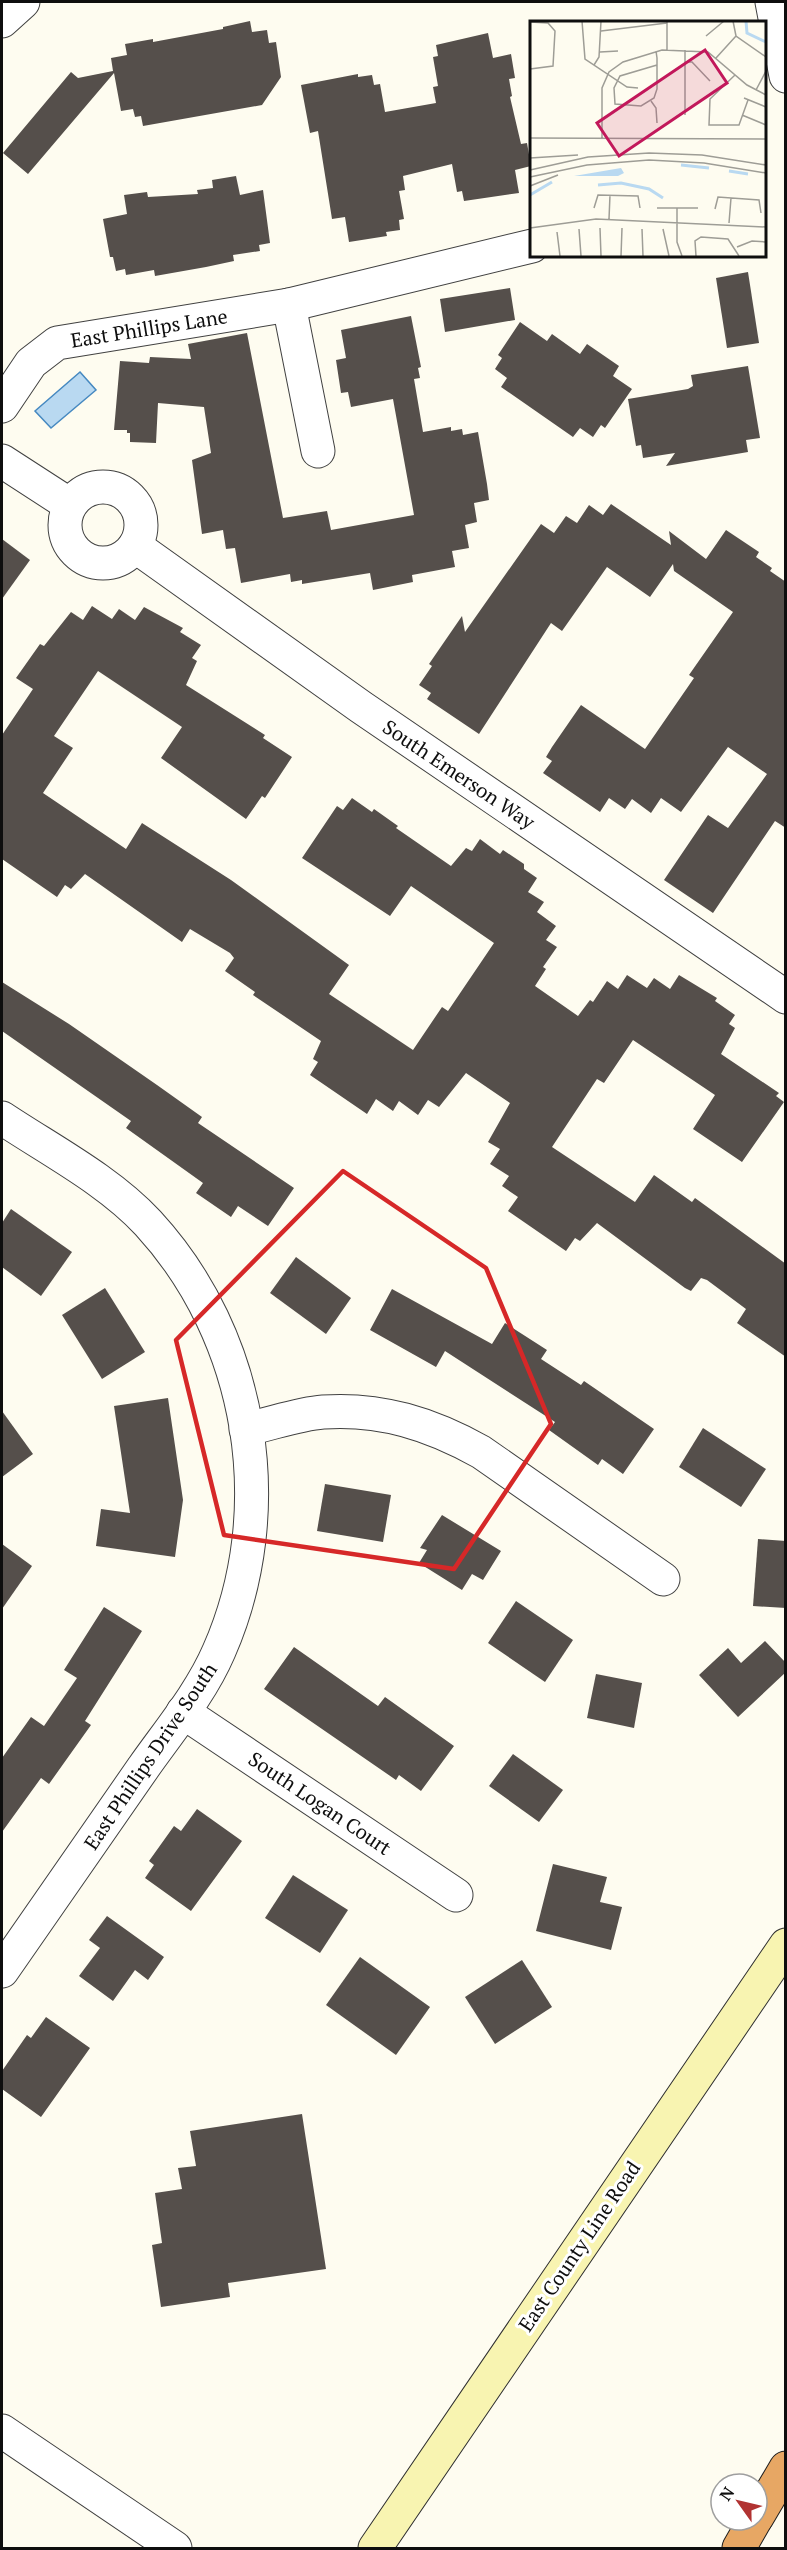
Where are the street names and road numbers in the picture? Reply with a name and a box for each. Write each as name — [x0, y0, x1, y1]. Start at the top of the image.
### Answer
street label: East Phillips Lane — [69, 302, 229, 354]
street label: South Emerson Way — [378, 713, 541, 835]
street label: East Phillips Drive South — [77, 1657, 223, 1855]
street label: South Logan Court — [243, 1745, 397, 1861]
street label: East County Line Road — [512, 2155, 646, 2337]

